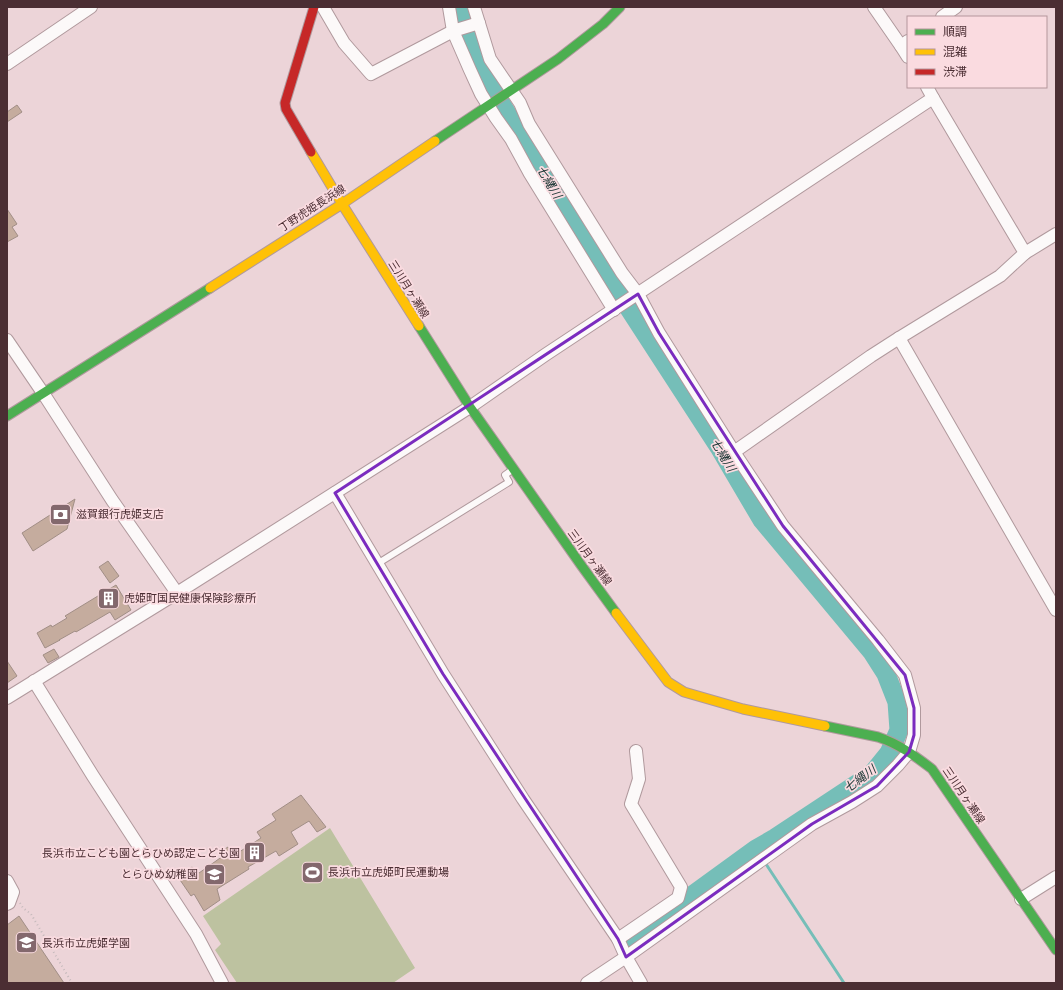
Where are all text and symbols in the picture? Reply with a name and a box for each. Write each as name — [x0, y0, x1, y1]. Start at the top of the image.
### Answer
legend — [907, 16, 1047, 88]
text: 順調 — [943, 24, 967, 39]
text: 混雑 — [943, 44, 967, 59]
text: 渋滞 — [943, 64, 967, 79]
water label: 七縄川 — [534, 162, 566, 203]
street label: 丁野虎姫長浜線 — [276, 181, 348, 235]
street label: 三川月ヶ瀬線 — [386, 257, 432, 321]
water label: 七縄川 — [708, 435, 740, 476]
bank icon: 滋賀銀行虎姫支店 — [48, 501, 74, 527]
place label: 滋賀銀行虎姫支店 — [76, 507, 164, 521]
street label: 三川月ヶ瀬線 — [565, 526, 615, 588]
building icon: 虎姫町国民健康保険診療所 — [96, 585, 122, 611]
place label: 虎姫町国民健康保険診療所 — [124, 591, 257, 605]
water label: 七縄川 — [841, 761, 880, 795]
street label: 三川月ヶ瀬線 — [940, 764, 988, 826]
building icon: 長浜市立こども園とらひめ認定こども園 — [242, 840, 268, 866]
place label: 長浜市立こども園とらひめ認定こども園 — [42, 846, 240, 860]
sports icon: 長浜市立虎姫町民運動場 — [299, 859, 325, 885]
school or university icon: とらひめ幼稚園 — [201, 861, 227, 887]
place label: 長浜市立虎姫町民運動場 — [328, 865, 449, 879]
place label: とらひめ幼稚園 — [121, 867, 198, 881]
school or university icon: 長浜市立虎姫学園 — [13, 930, 39, 956]
place label: 長浜市立虎姫学園 — [42, 936, 130, 950]

